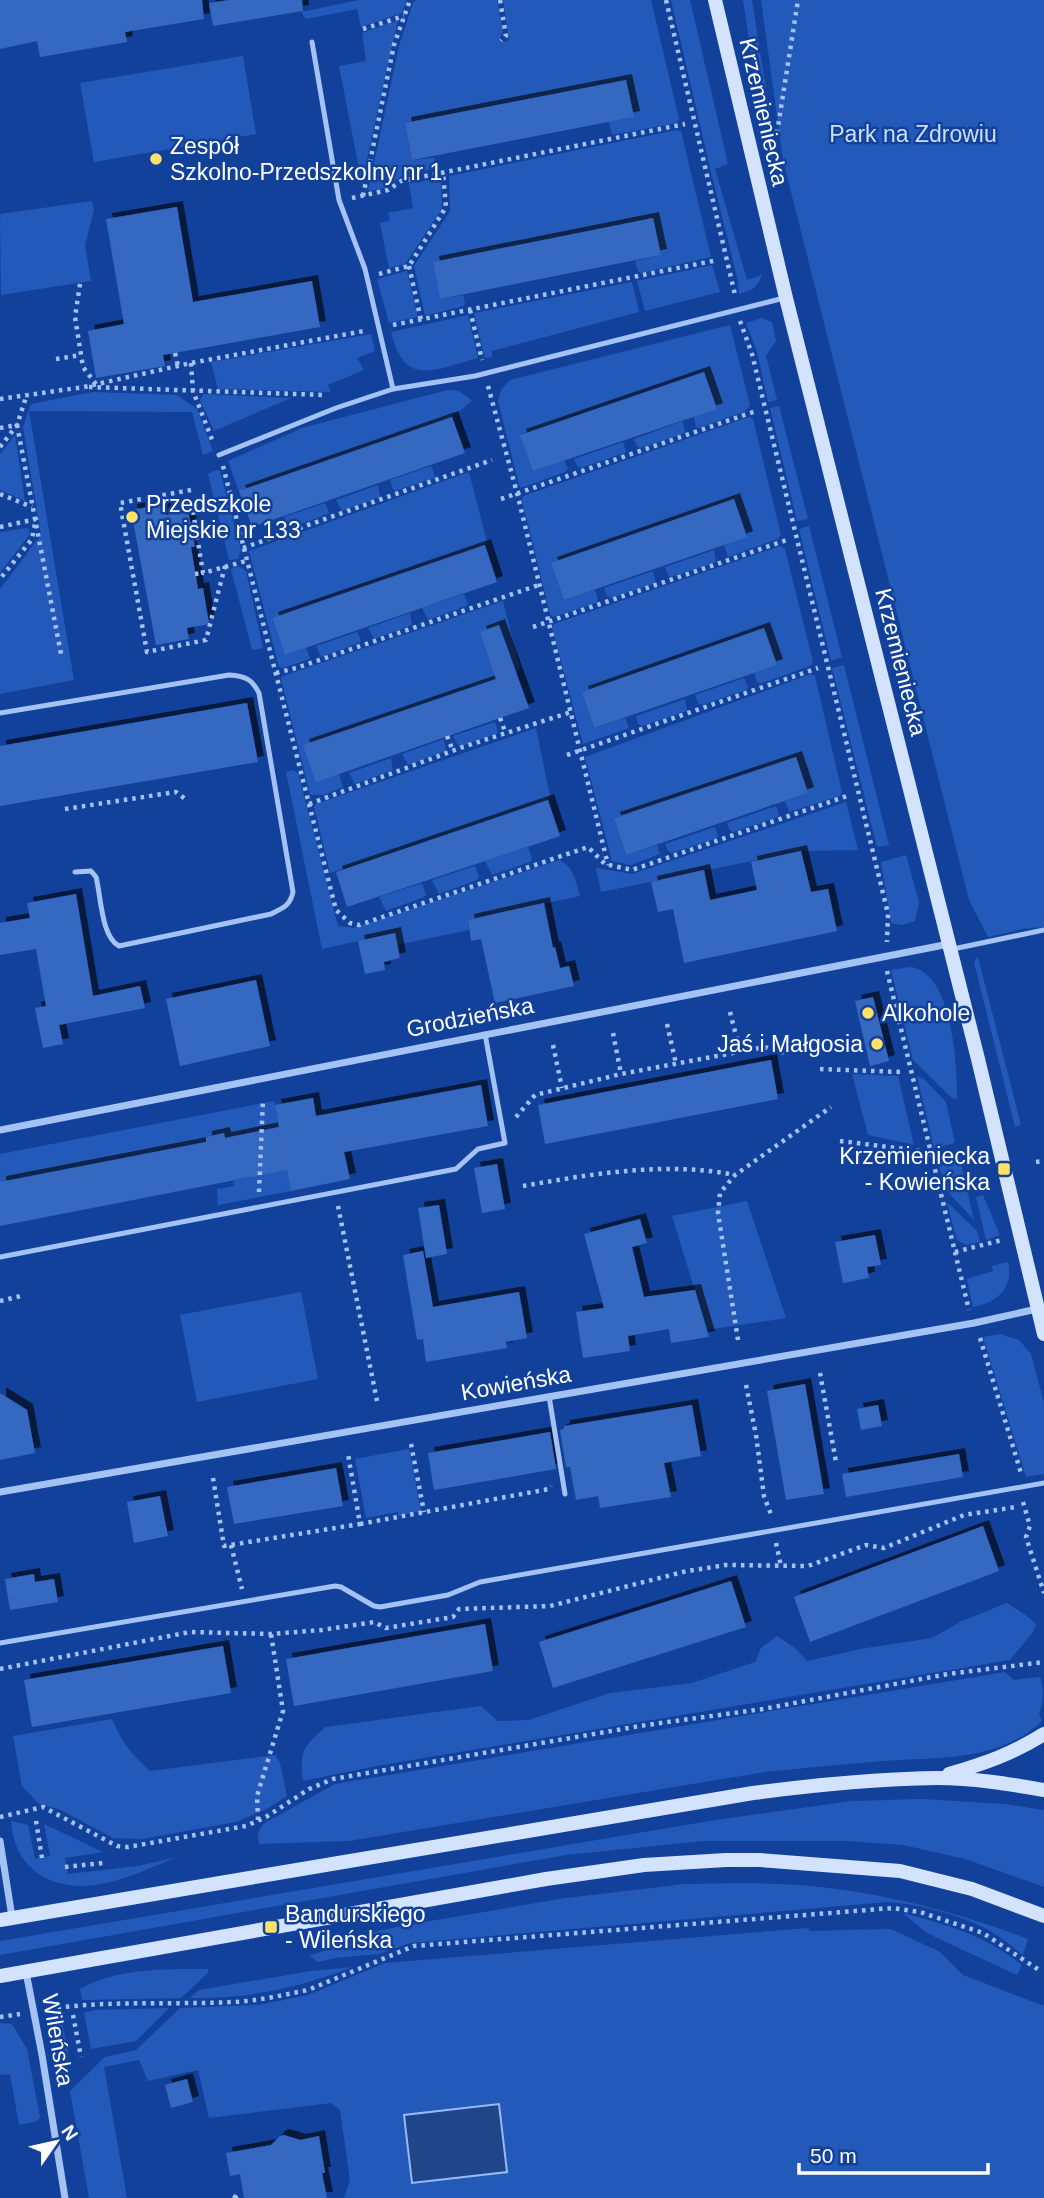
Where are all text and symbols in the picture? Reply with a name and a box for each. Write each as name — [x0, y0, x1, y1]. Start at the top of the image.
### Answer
street label: Krzemieniecka — [734, 36, 794, 189]
park label: Park na Zdrowiu — [829, 121, 997, 147]
place label: Zespół Szkolno-Przedszkolny nr 1 — [170, 133, 442, 185]
marker: Zespół Szkolno-Przedszkolny nr 1 — [148, 151, 164, 167]
place label: Przedszkole Miejskie nr 133 — [146, 491, 301, 543]
marker: Przedszkole Miejskie nr 133 — [124, 509, 140, 525]
street label: Krzemieniecka — [870, 586, 932, 739]
street label: Grodzieńska — [404, 992, 536, 1042]
place label: Alkohole — [882, 1000, 970, 1026]
marker: Alkohole — [860, 1005, 876, 1021]
place label: Jaś i Małgosia — [717, 1031, 863, 1057]
marker: Jaś i Małgosia — [869, 1036, 885, 1052]
place label: Krzemieniecka - Kowieńska — [839, 1143, 990, 1195]
marker: Krzemieniecka - Kowieńska — [996, 1161, 1012, 1177]
street label: Kowieńska — [459, 1361, 573, 1405]
place label: Bandurskiego - Wileńska — [285, 1901, 426, 1953]
marker: Bandurskiego - Wileńska — [263, 1919, 279, 1935]
street label: Wileńska — [37, 1992, 79, 2088]
north arrow — [21, 2107, 91, 2177]
text: N — [57, 2121, 82, 2144]
scale bar — [799, 2132, 988, 2176]
text: 50 m — [810, 2144, 857, 2167]

